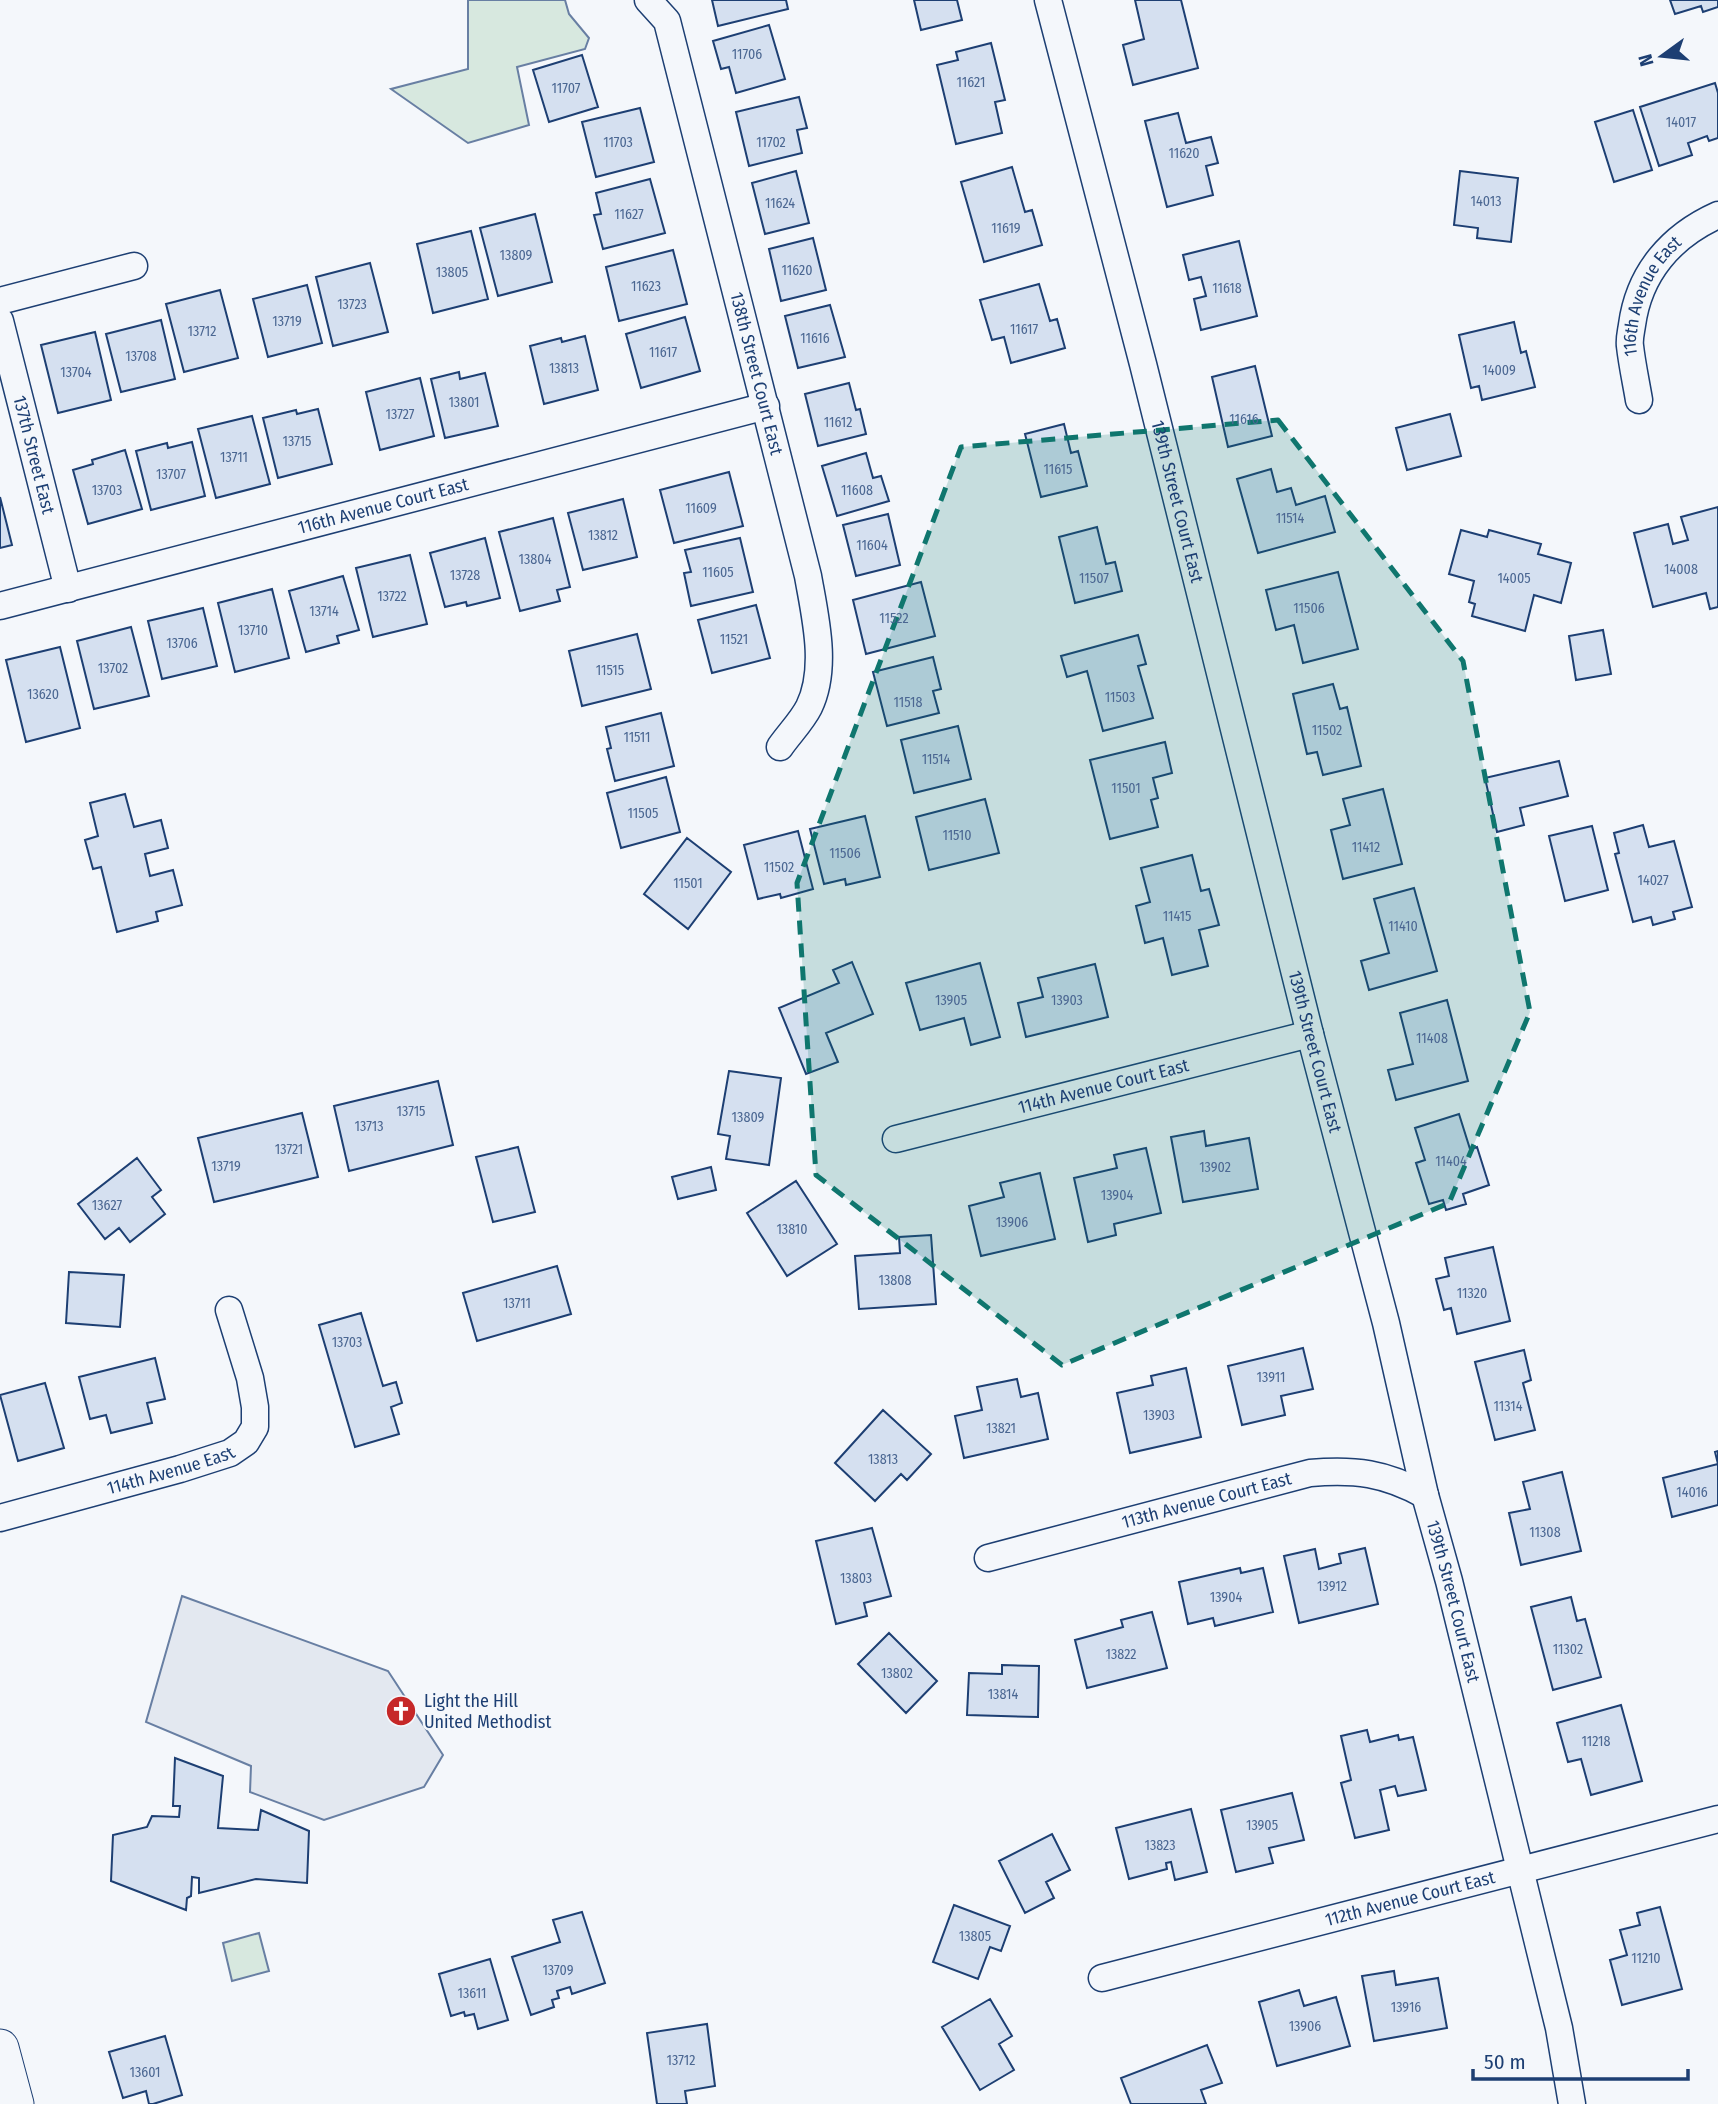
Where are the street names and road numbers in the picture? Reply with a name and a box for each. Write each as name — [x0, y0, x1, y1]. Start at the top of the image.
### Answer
street label: 116th Avenue East — [1619, 231, 1686, 358]
street label: 138th Street Court East — [725, 290, 788, 457]
street label: 137th Street East — [8, 393, 60, 516]
street label: 139th Street Court East — [1146, 418, 1208, 585]
street label: 116th Avenue Court East — [296, 473, 471, 539]
street label: 139th Street Court East — [1284, 968, 1346, 1135]
street label: 114th Avenue Court East — [1016, 1054, 1191, 1119]
street label: 114th Avenue East — [105, 1442, 239, 1499]
street label: 113th Avenue Court East — [1119, 1467, 1294, 1533]
street label: 139th Street Court East — [1422, 1518, 1485, 1685]
street label: 112th Avenue Court East — [1323, 1866, 1497, 1931]

